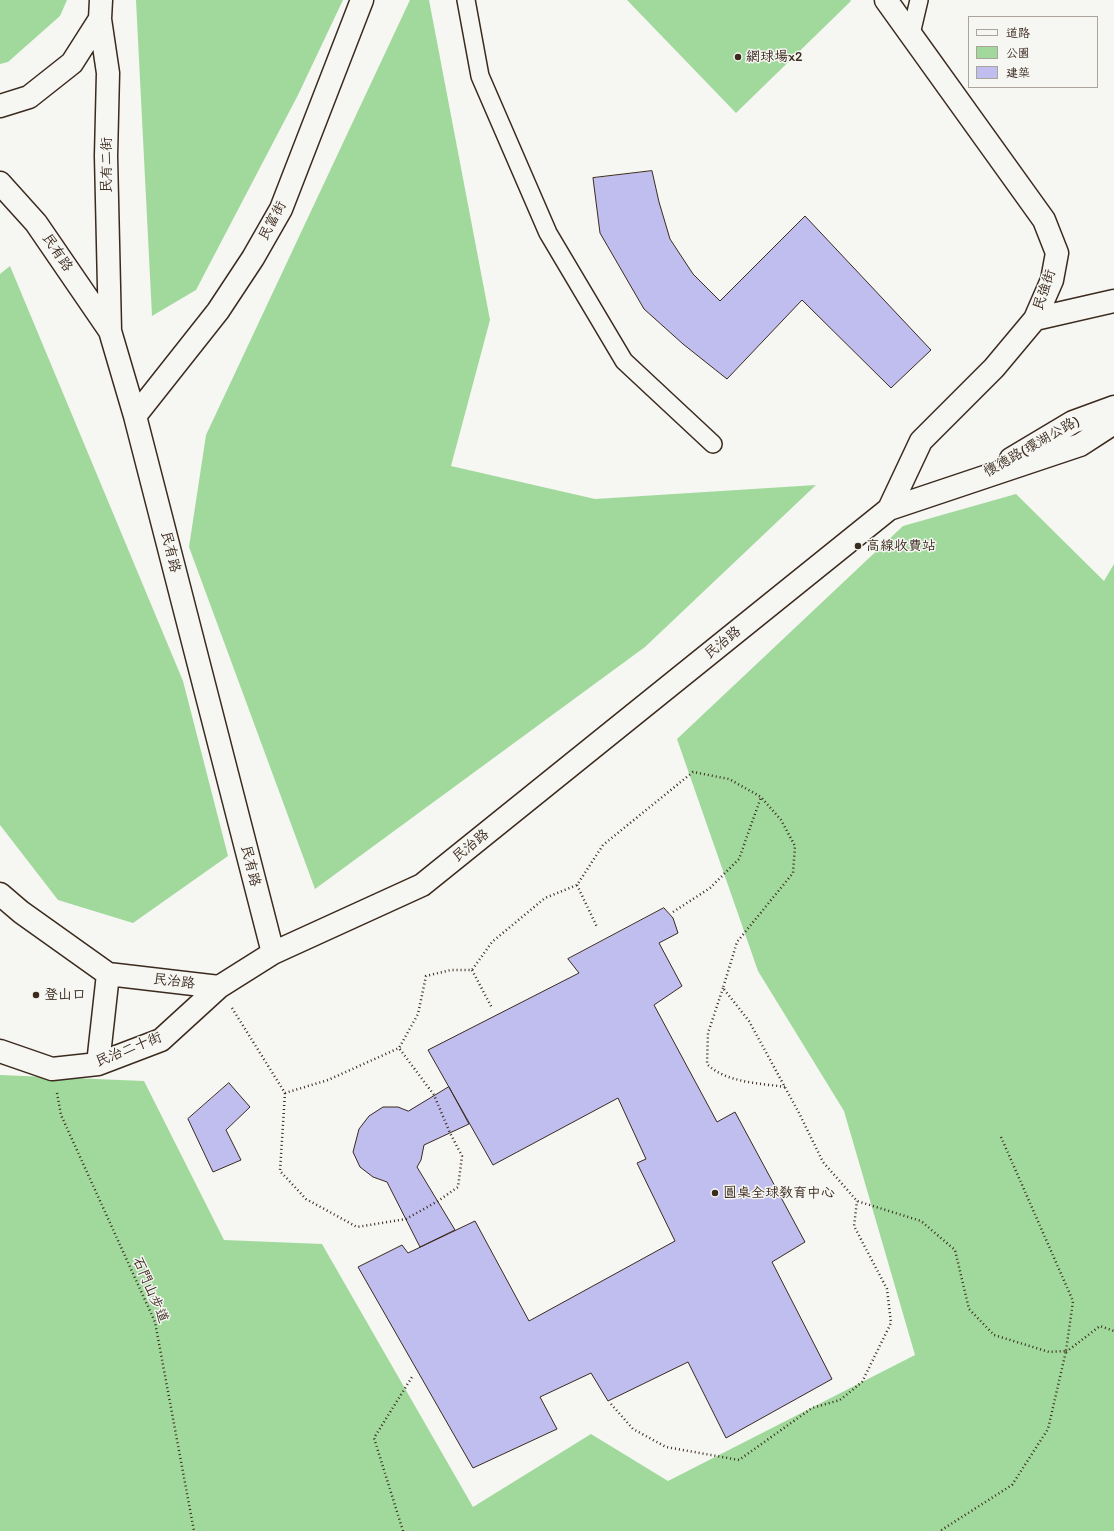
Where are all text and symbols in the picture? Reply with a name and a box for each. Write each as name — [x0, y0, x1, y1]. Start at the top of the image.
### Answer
legend — [968, 16, 1098, 88]
text: 道路 — [1006, 26, 1030, 40]
text: 公園 — [1006, 46, 1030, 60]
place label: 網球場x2 — [746, 49, 802, 65]
marker: 網球場x2 — [733, 52, 743, 62]
text: 建築 — [1006, 66, 1030, 80]
street label: 民有二街 — [99, 137, 115, 193]
street label: 民富街 — [256, 199, 290, 243]
street label: 民有路 — [38, 231, 76, 275]
street label: 民強街 — [1030, 267, 1060, 313]
street label: 懷德路(環湖公路) — [981, 413, 1083, 481]
street label: 民有路 — [157, 530, 183, 574]
place label: 高線收費站 — [866, 538, 936, 554]
marker: 高線收費站 — [853, 541, 863, 551]
street label: 民治路 — [701, 623, 745, 663]
street label: 民治路 — [449, 826, 493, 866]
street label: 民有路 — [237, 844, 263, 888]
street label: 民治路 — [152, 971, 196, 993]
place label: 登山口 — [44, 987, 86, 1003]
marker: 登山口 — [31, 990, 41, 1000]
street label: 民治二十街 — [93, 1029, 165, 1071]
place label: 圓桌全球教育中心 — [723, 1185, 835, 1201]
marker: 圓桌全球教育中心 — [710, 1188, 720, 1198]
street label: 石門山步道 — [129, 1255, 171, 1325]

